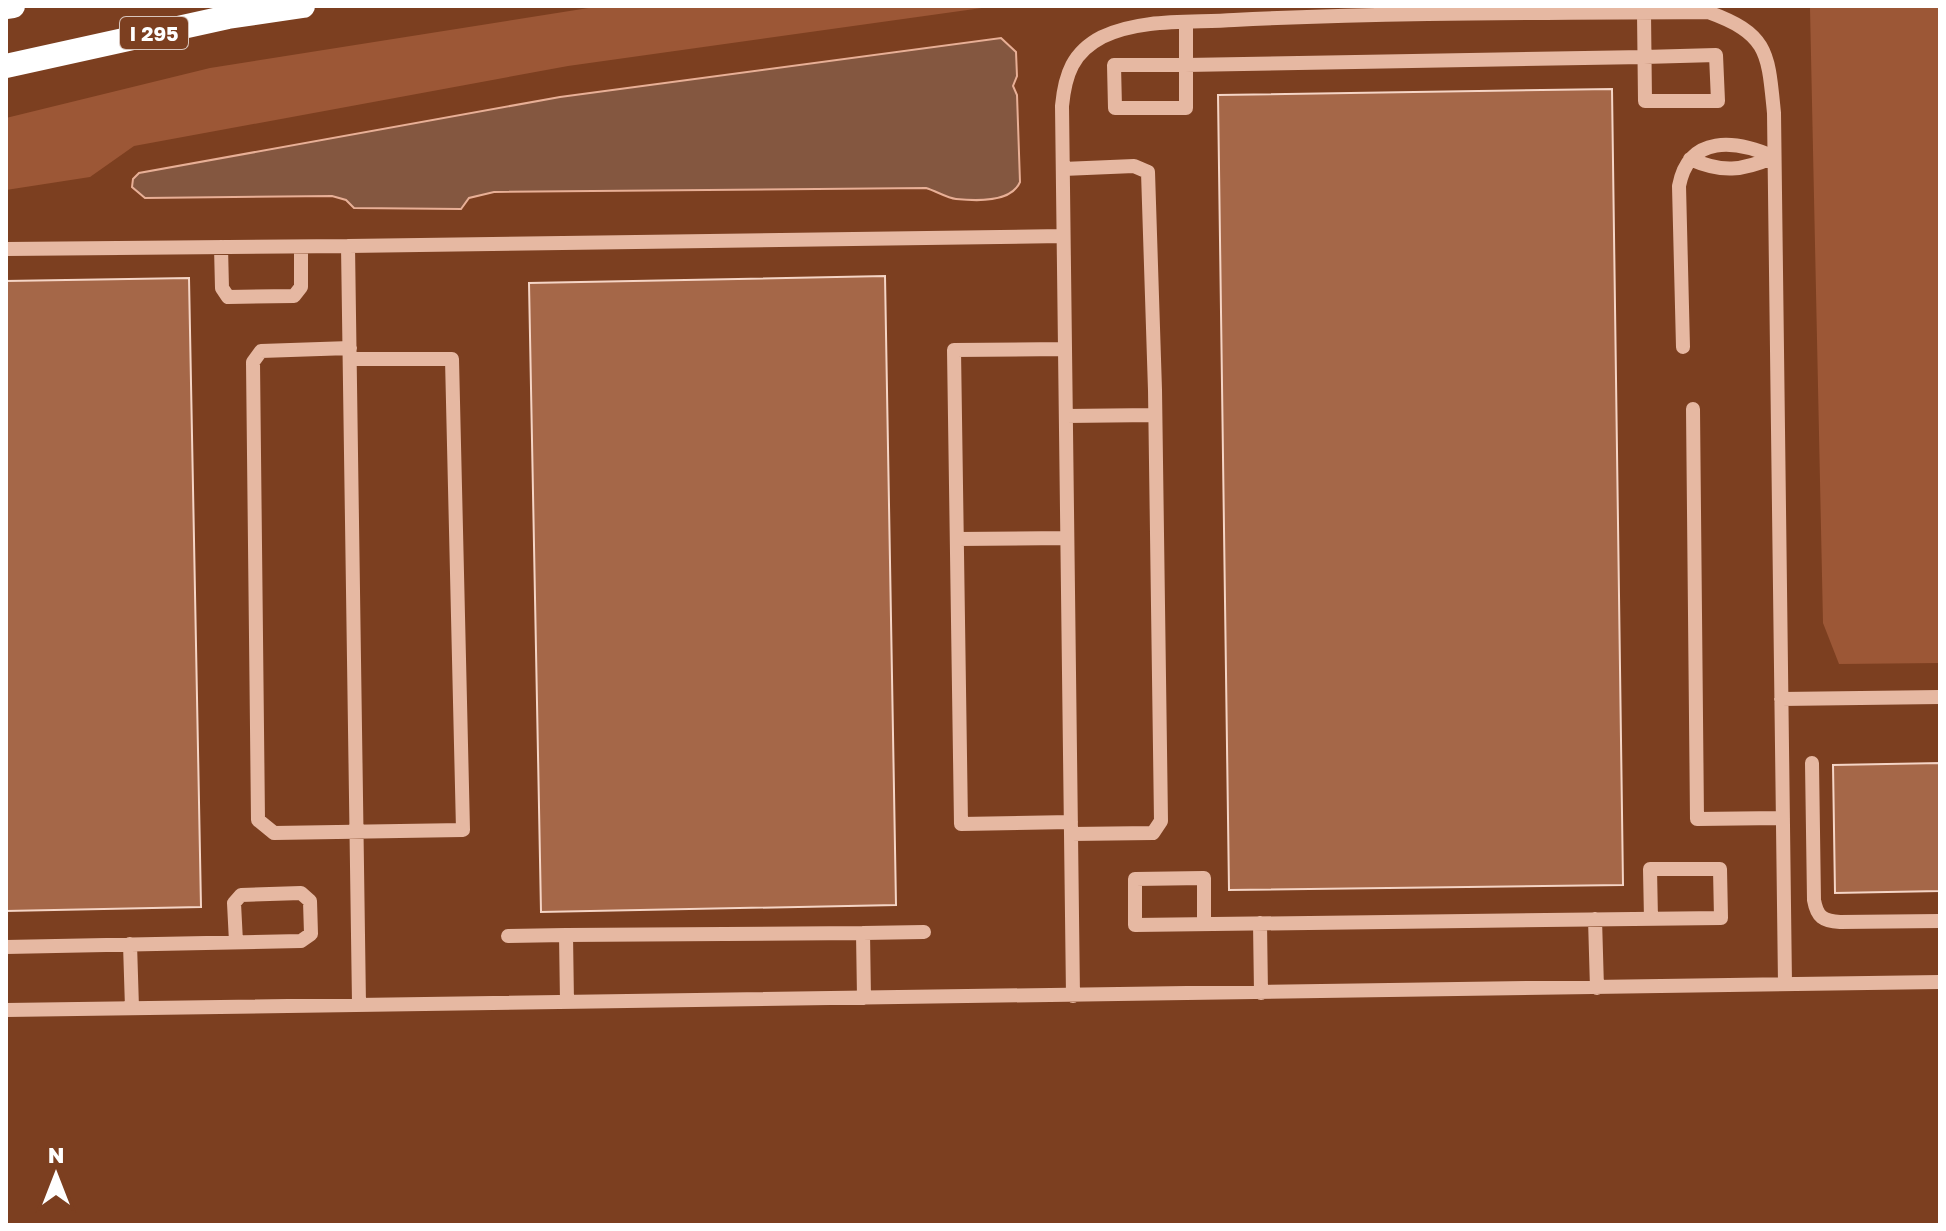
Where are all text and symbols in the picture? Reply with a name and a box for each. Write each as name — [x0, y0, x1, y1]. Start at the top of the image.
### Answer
road number: I 295 — [120, 17, 188, 49]
north arrow — [16, 1135, 96, 1215]
text: N — [48, 1141, 64, 1168]

